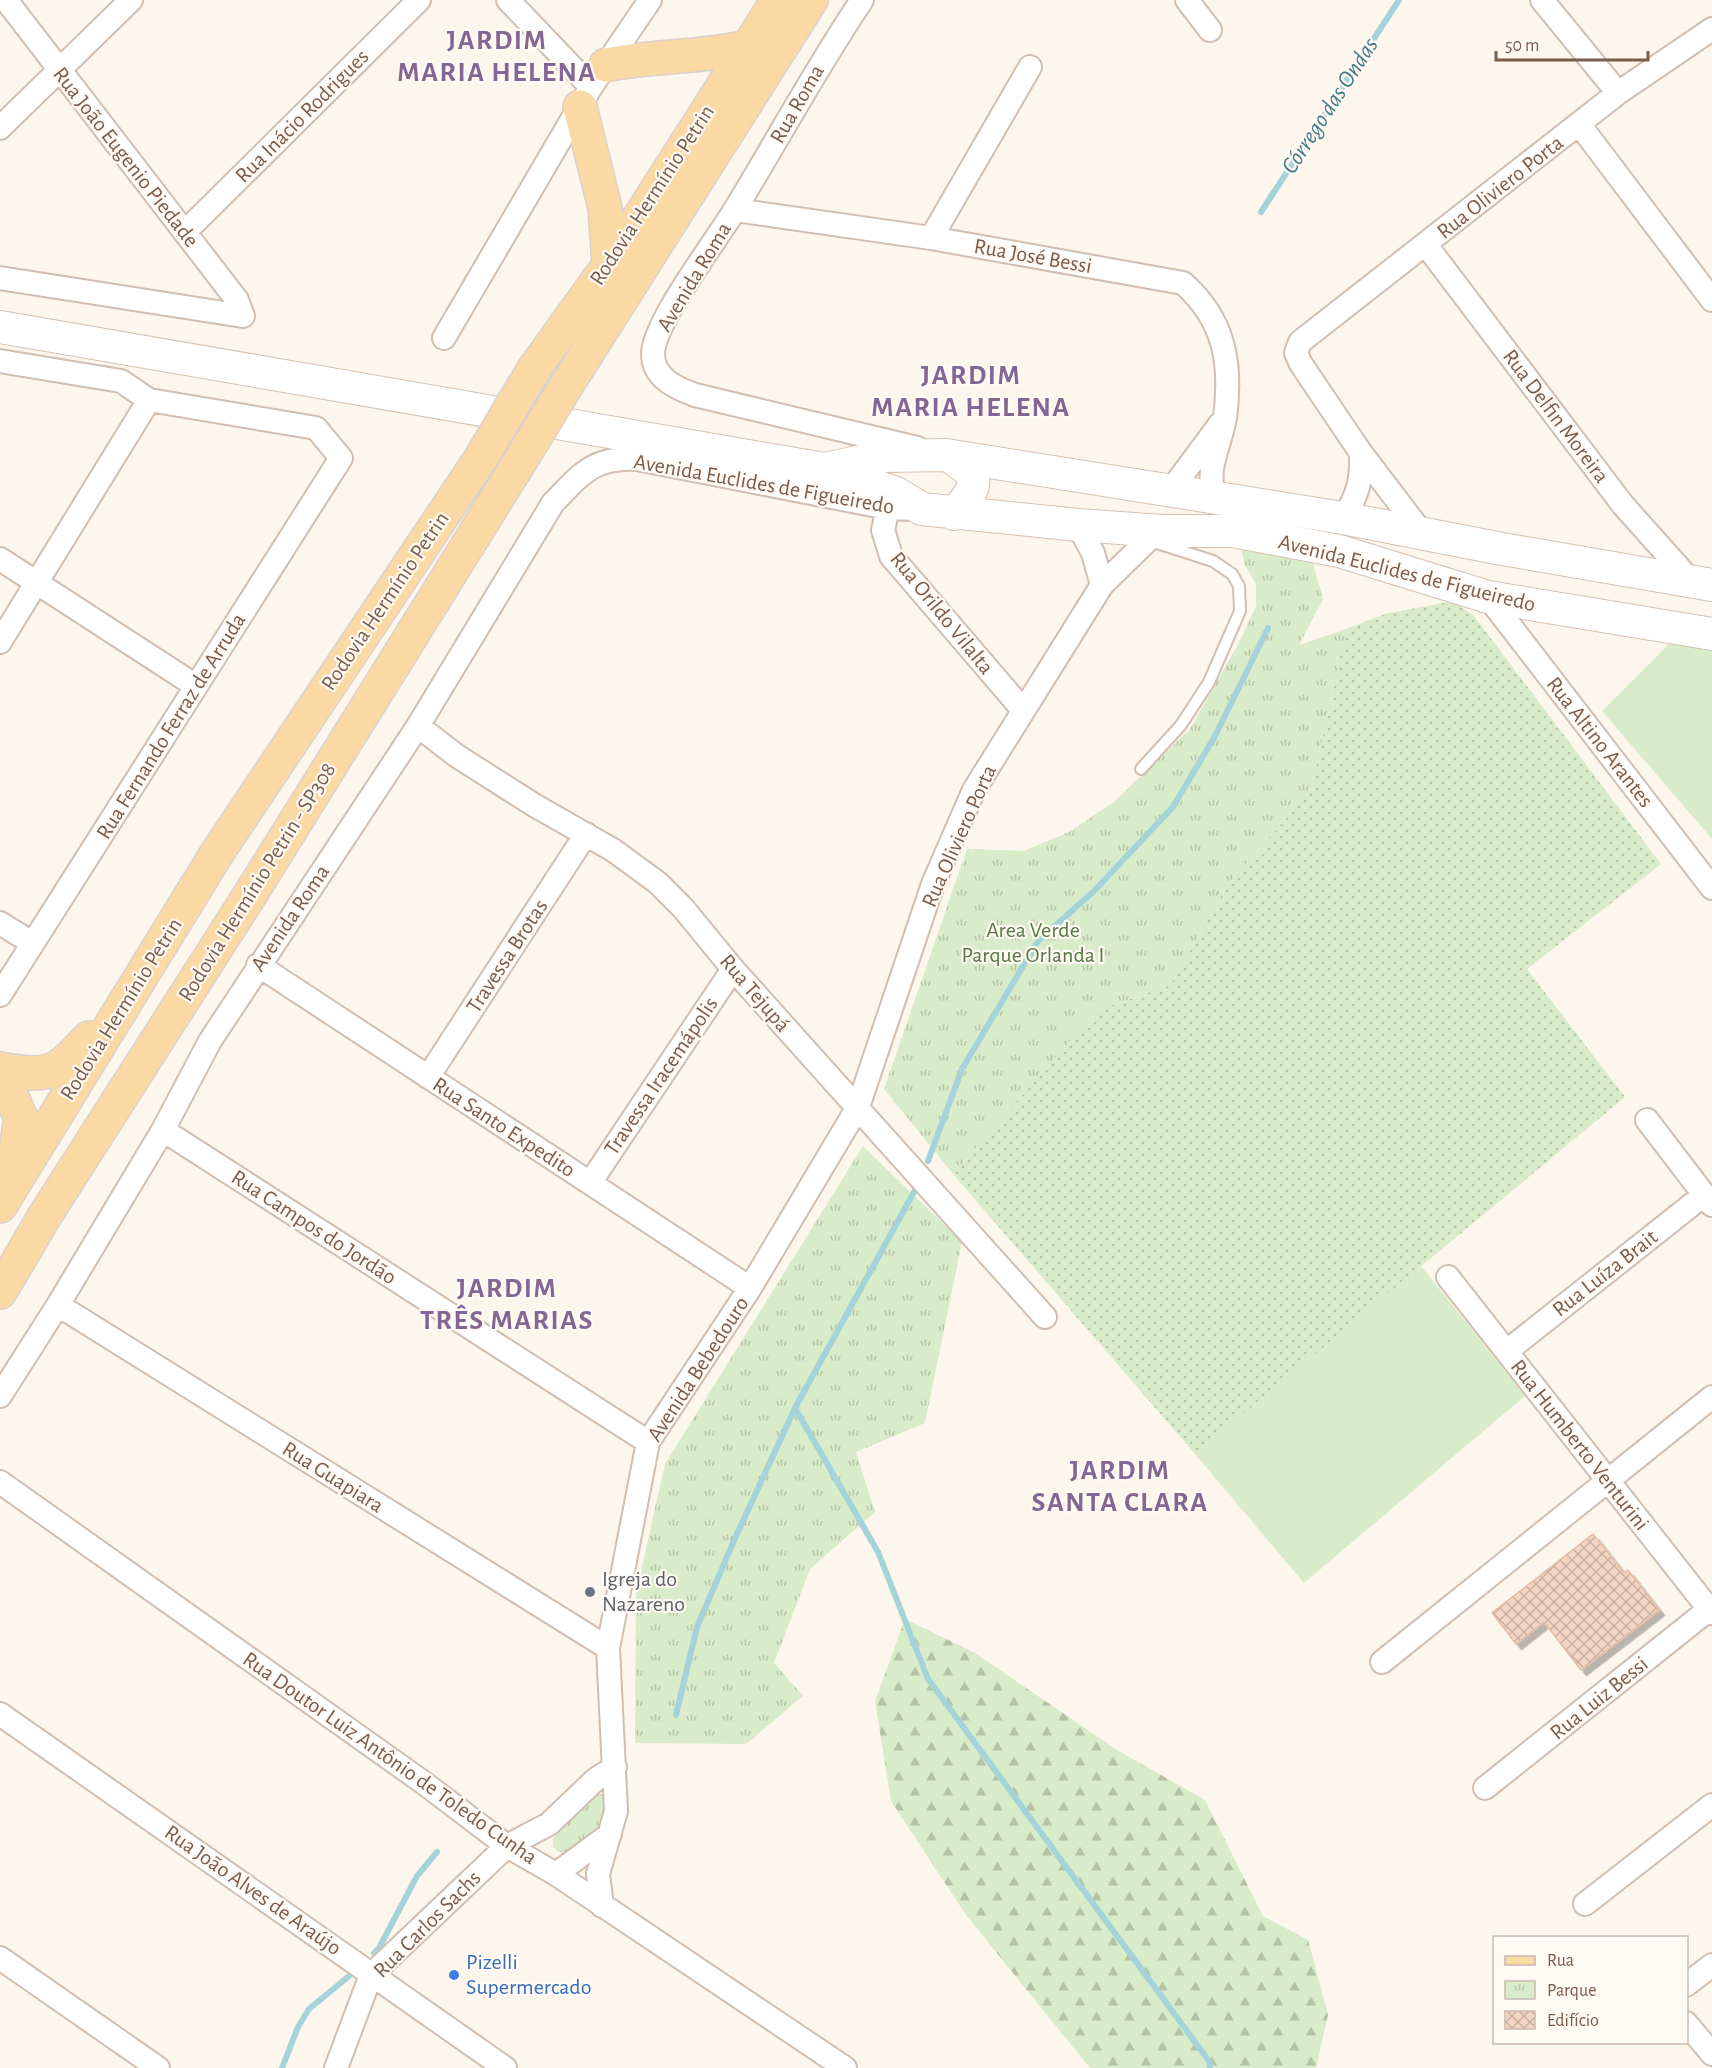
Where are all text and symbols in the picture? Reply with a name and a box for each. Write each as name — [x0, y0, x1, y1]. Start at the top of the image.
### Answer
scale bar — [1496, 24, 1648, 62]
district label: JARDIM MARIA HELENA — [397, 27, 597, 87]
water label: Córrego das Ondas — [1277, 33, 1383, 178]
text: 50 m — [1505, 37, 1539, 55]
street label: Rua Inácio Rodrigues — [231, 45, 373, 187]
street label: Rua Roma — [766, 61, 828, 147]
street label: Rua João Eugenio Piedade — [49, 63, 203, 251]
street label: Rodovia Hermínio Petrin — [586, 101, 718, 289]
street label: Rua Oliviero Porta — [1433, 131, 1567, 243]
street label: Avenida Roma — [653, 219, 735, 335]
street label: Rua José Bessi — [972, 235, 1094, 277]
street label: Rua Delfin Moreira — [1499, 345, 1613, 487]
district label: JARDIM MARIA HELENA — [871, 362, 1071, 422]
street label: Avenida Euclides de Figueiredo — [632, 450, 896, 518]
street label: Rodovia Hermínio Petrin — [317, 508, 453, 694]
street label: Avenida Euclides de Figueiredo — [1276, 530, 1538, 616]
street label: Rua Orildo Vilalta — [886, 548, 998, 678]
street label: Rua Fernando Ferraz de Arruda — [92, 609, 250, 843]
street label: Rua Altino Arantes — [1542, 673, 1658, 811]
street label: Rodovia Hermínio Petrin - SP308 — [174, 759, 340, 1005]
street label: Rua Oliviero Porta — [918, 762, 1000, 910]
street label: Avenida Roma — [246, 861, 334, 975]
street label: Travessa Brotas — [462, 895, 552, 1017]
street label: Rodovia Hermínio Petrin — [56, 914, 186, 1104]
park label: Area Verde Parque Orlanda I — [961, 919, 1105, 966]
street label: Rua Tejupá — [716, 950, 794, 1036]
street label: Travessa Iracemápolis — [600, 993, 722, 1159]
street label: Rua Santo Expedito — [429, 1073, 579, 1181]
street label: Rua Campos do Jordão — [228, 1166, 400, 1288]
street label: Rua Luíza Brait — [1548, 1225, 1662, 1321]
district label: JARDIM TRÊS MARIAS — [420, 1275, 594, 1335]
street label: Avenida Bebedouro — [643, 1293, 753, 1445]
street label: Rua Humberto Venturini — [1507, 1355, 1653, 1535]
street label: Rua Guapiara — [279, 1437, 387, 1517]
district label: JARDIM SANTA CLARA — [1031, 1457, 1209, 1517]
place label: Igreja do Nazareno — [602, 1568, 685, 1615]
marker: Igreja do Nazareno — [583, 1585, 597, 1599]
street label: Rua Doutor Luiz Antônio de Toledo Cunha — [239, 1648, 541, 1868]
street label: Rua Luiz Bessi — [1546, 1652, 1652, 1744]
street label: Rua João Alves de Araújo — [161, 1821, 345, 1959]
street label: Rua Carlos Sachs — [369, 1866, 485, 1982]
legend — [1493, 1936, 1688, 2044]
place label: Pizelli Supermercado — [466, 1951, 591, 1998]
text: Rua — [1547, 1952, 1574, 1970]
marker: Pizelli Supermercado — [447, 1968, 461, 1982]
text: Parque — [1547, 1982, 1596, 2000]
text: Edifício — [1547, 2012, 1599, 2030]

